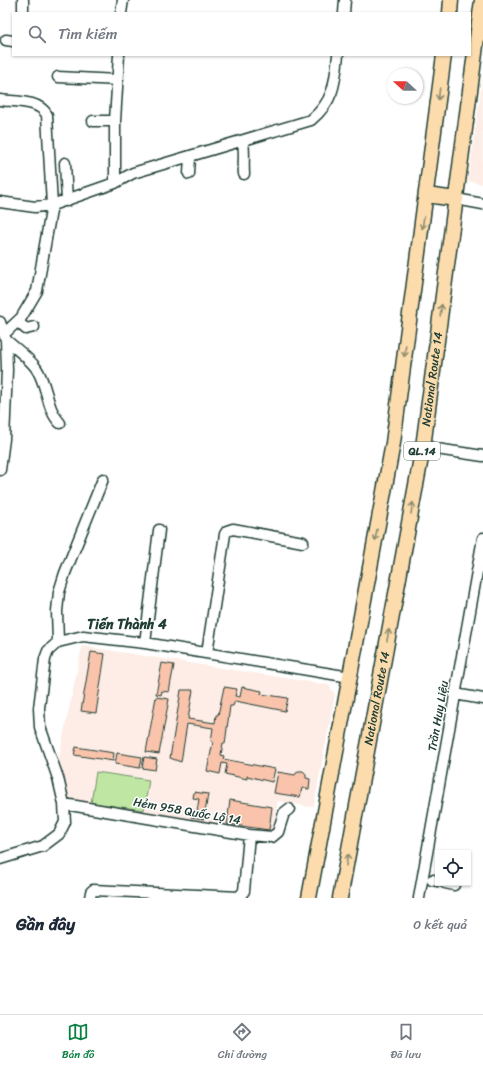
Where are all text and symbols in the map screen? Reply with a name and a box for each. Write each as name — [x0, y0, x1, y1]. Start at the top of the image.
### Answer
search box — [12, 12, 471, 56]
text: Tìm kiếm — [58, 21, 117, 47]
icon: search — [26, 23, 48, 45]
north arrow — [387, 68, 423, 104]
one-way arrow — [435, 87, 443, 100]
one-way arrow — [419, 216, 426, 229]
one-way arrow — [437, 304, 445, 317]
street label: National Route 14 — [415, 330, 449, 428]
one-way arrow — [401, 344, 409, 357]
road number: QL.14 — [404, 442, 440, 460]
one-way arrow — [408, 501, 416, 514]
one-way arrow — [372, 528, 380, 541]
district label: Tiến Thành 4 — [87, 612, 167, 637]
one-way arrow — [384, 629, 392, 642]
street label: National Route 14 — [357, 649, 396, 747]
street label: Trần Huy Liệu — [421, 678, 455, 753]
street label: Hẻm 958 Quốc Lộ 14 — [131, 791, 243, 831]
map controls — [435, 850, 471, 886]
button: locate — [435, 850, 471, 886]
one-way arrow — [343, 854, 351, 867]
text: Gần đây — [16, 909, 75, 939]
text: 0 kết quả — [413, 913, 467, 936]
tab: Bản đồ — [62, 1021, 94, 1064]
tab: Chỉ đường — [218, 1021, 267, 1064]
tab: Đã lưu — [390, 1021, 421, 1064]

